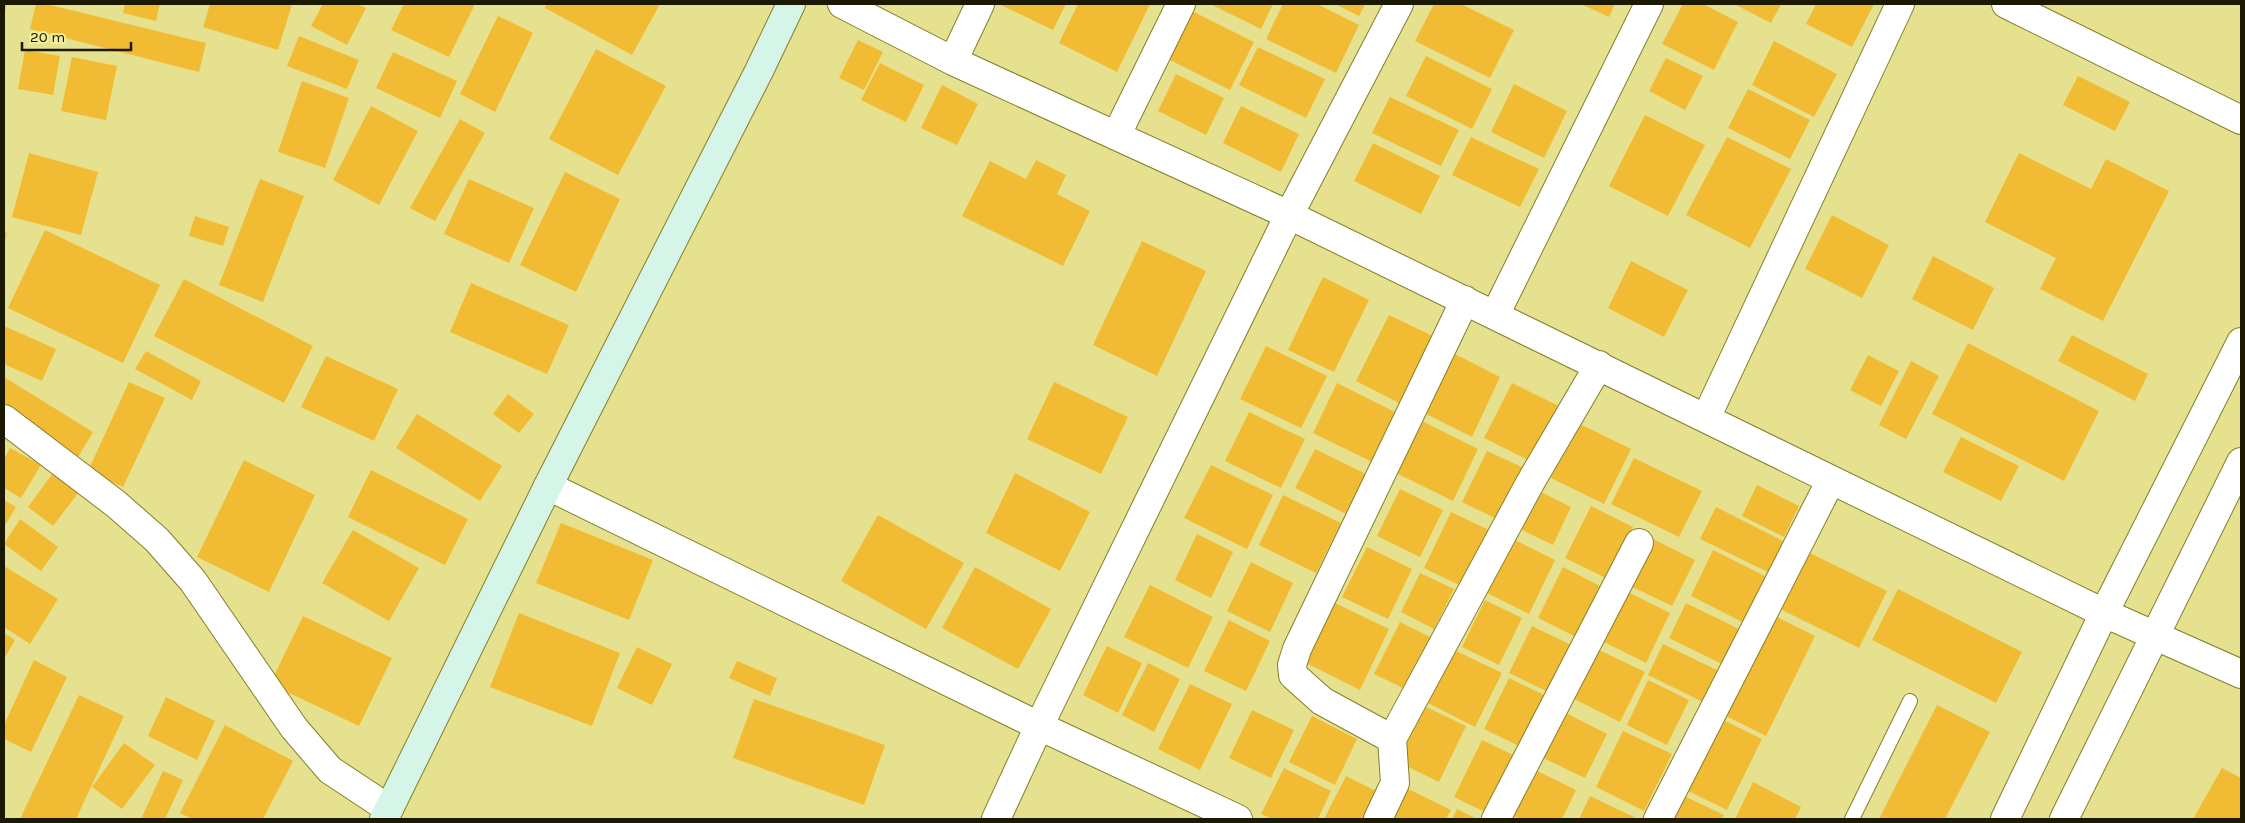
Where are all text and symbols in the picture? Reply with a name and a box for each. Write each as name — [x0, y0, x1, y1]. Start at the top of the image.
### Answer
scale bar — [22, 20, 131, 52]
text: 20 m — [30, 28, 65, 46]

